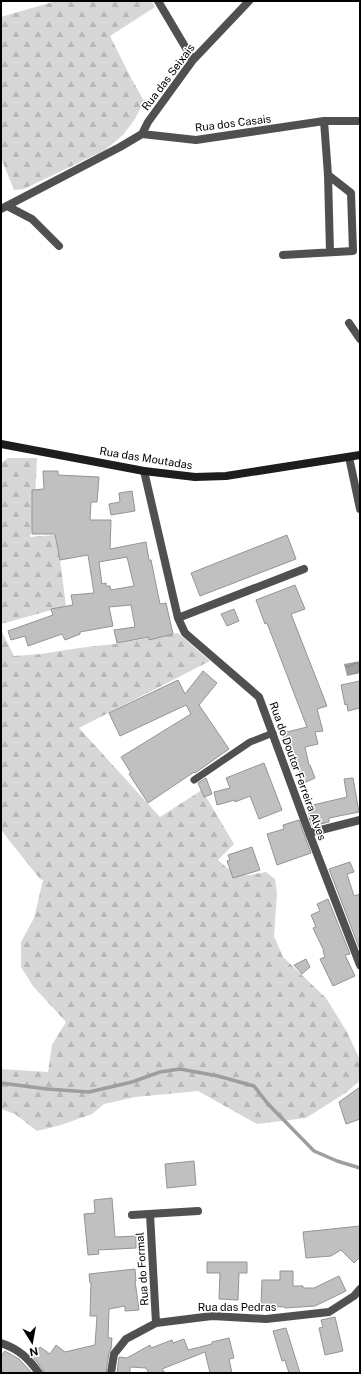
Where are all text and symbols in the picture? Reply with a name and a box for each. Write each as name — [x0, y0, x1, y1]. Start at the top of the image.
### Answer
street label: Rua das Seixais — [139, 41, 197, 112]
street label: Rua dos Casais — [194, 112, 272, 134]
street label: Rua das Moutadas — [99, 445, 194, 471]
street label: Rua do Doutor Ferreira Alves — [267, 700, 329, 842]
street label: Rua do Formal — [133, 1232, 151, 1306]
street label: Rua das Pedras — [198, 1301, 277, 1313]
north arrow — [12, 1322, 52, 1362]
text: N — [29, 1345, 39, 1359]

